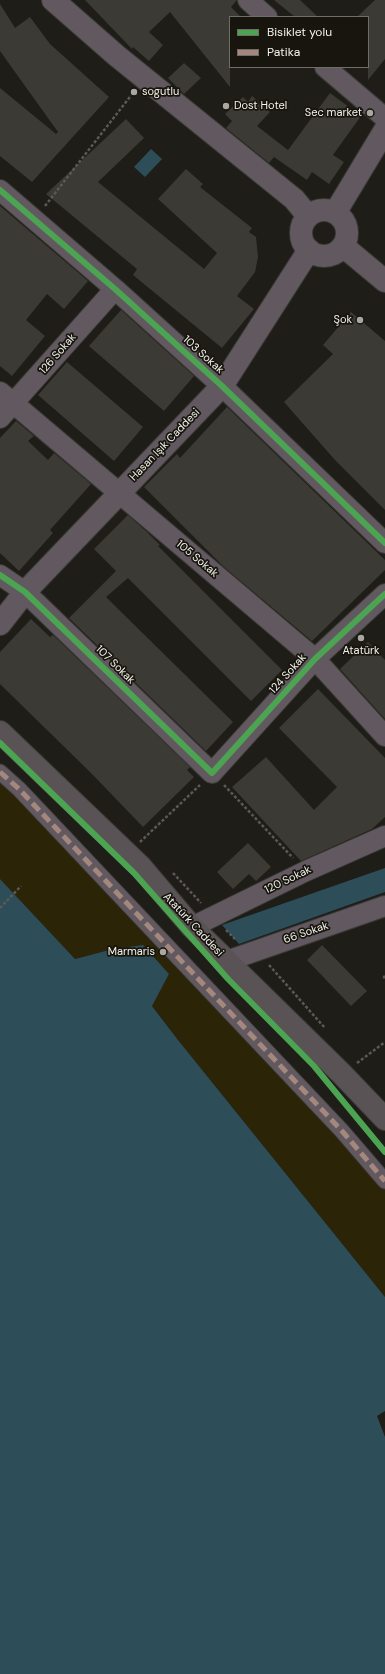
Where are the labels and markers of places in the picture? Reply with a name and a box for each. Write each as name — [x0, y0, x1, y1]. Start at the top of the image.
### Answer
place label: sogutlu — [142, 85, 179, 99]
marker: sogutlu — [129, 87, 139, 97]
place label: Dost Hotel — [234, 99, 287, 113]
marker: Dost Hotel — [221, 101, 231, 111]
place label: Sec market — [305, 106, 362, 120]
marker: Sec market — [365, 108, 375, 118]
place label: Şok — [334, 313, 352, 327]
marker: Şok — [355, 315, 365, 325]
marker: Atatürk — [356, 633, 366, 643]
place label: Atatürk — [342, 644, 380, 658]
place label: Marmaris — [108, 945, 155, 959]
marker: Marmaris — [158, 947, 168, 957]

